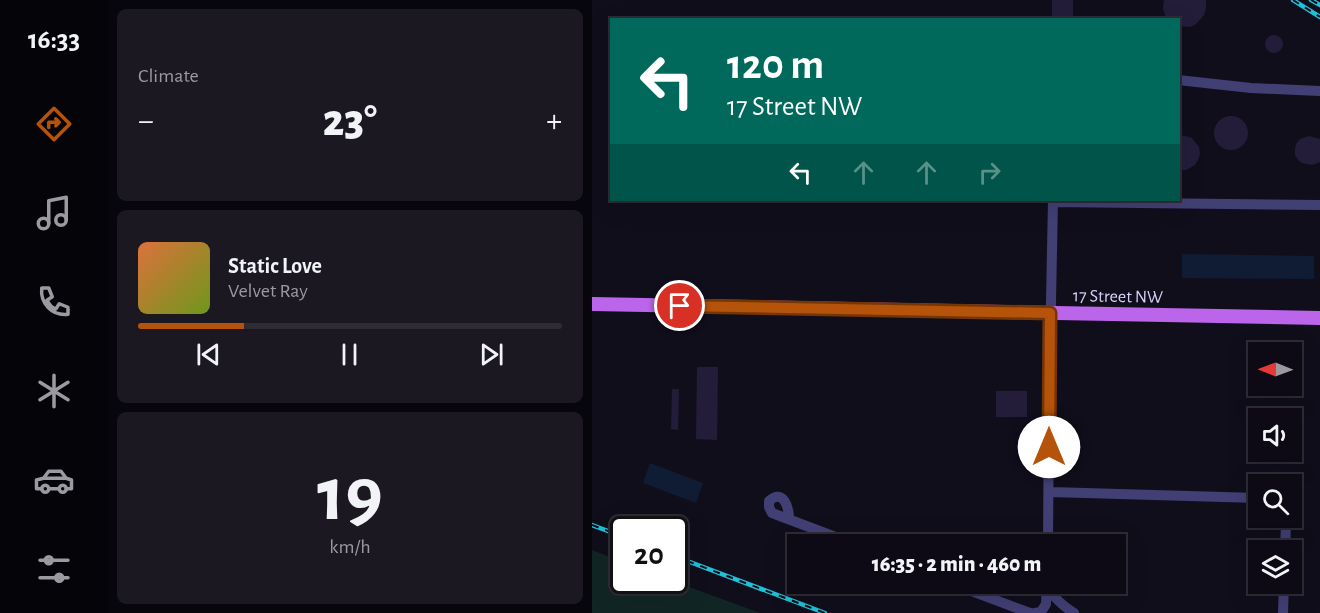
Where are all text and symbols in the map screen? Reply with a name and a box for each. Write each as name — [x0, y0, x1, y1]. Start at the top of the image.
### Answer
text: 16:33 — [28, 26, 80, 53]
icon: left — [628, 42, 706, 120]
text: 120 m — [727, 44, 824, 86]
text: Climate — [138, 66, 199, 86]
text: 17 Street NW — [727, 93, 862, 120]
text: 23° — [323, 99, 377, 144]
icon: directions — [33, 103, 75, 145]
text: − — [138, 105, 154, 138]
text: + — [546, 105, 562, 138]
icon: left — [784, 156, 817, 189]
icon: ahead — [847, 156, 880, 189]
icon: ahead — [910, 156, 943, 189]
icon: right — [973, 156, 1006, 189]
icon: music — [33, 192, 75, 234]
text: Static Love — [228, 255, 322, 277]
pin — [654, 280, 705, 331]
icon: phone — [33, 281, 75, 323]
text: Velvet Ray — [228, 281, 308, 301]
street label: 17 Street NW — [1073, 287, 1163, 307]
icon: arrive — [663, 289, 696, 322]
icon: previous — [192, 338, 225, 371]
icon: pause — [333, 338, 366, 371]
icon: next — [475, 338, 508, 371]
north arrow — [1248, 342, 1302, 396]
map controls — [1248, 342, 1302, 594]
icon: climate — [33, 370, 75, 412]
button: sound — [1248, 408, 1302, 462]
position arrow — [1017, 415, 1081, 479]
text: 19 — [317, 457, 383, 535]
icon: car — [33, 459, 75, 501]
button: search — [1248, 474, 1302, 528]
speed limit sign: 20 — [610, 516, 688, 594]
text: km/h — [329, 537, 371, 557]
button: layers — [1248, 540, 1302, 594]
icon: filters — [33, 548, 75, 590]
text: 16:35 · 2 min · 460 m — [872, 553, 1041, 575]

